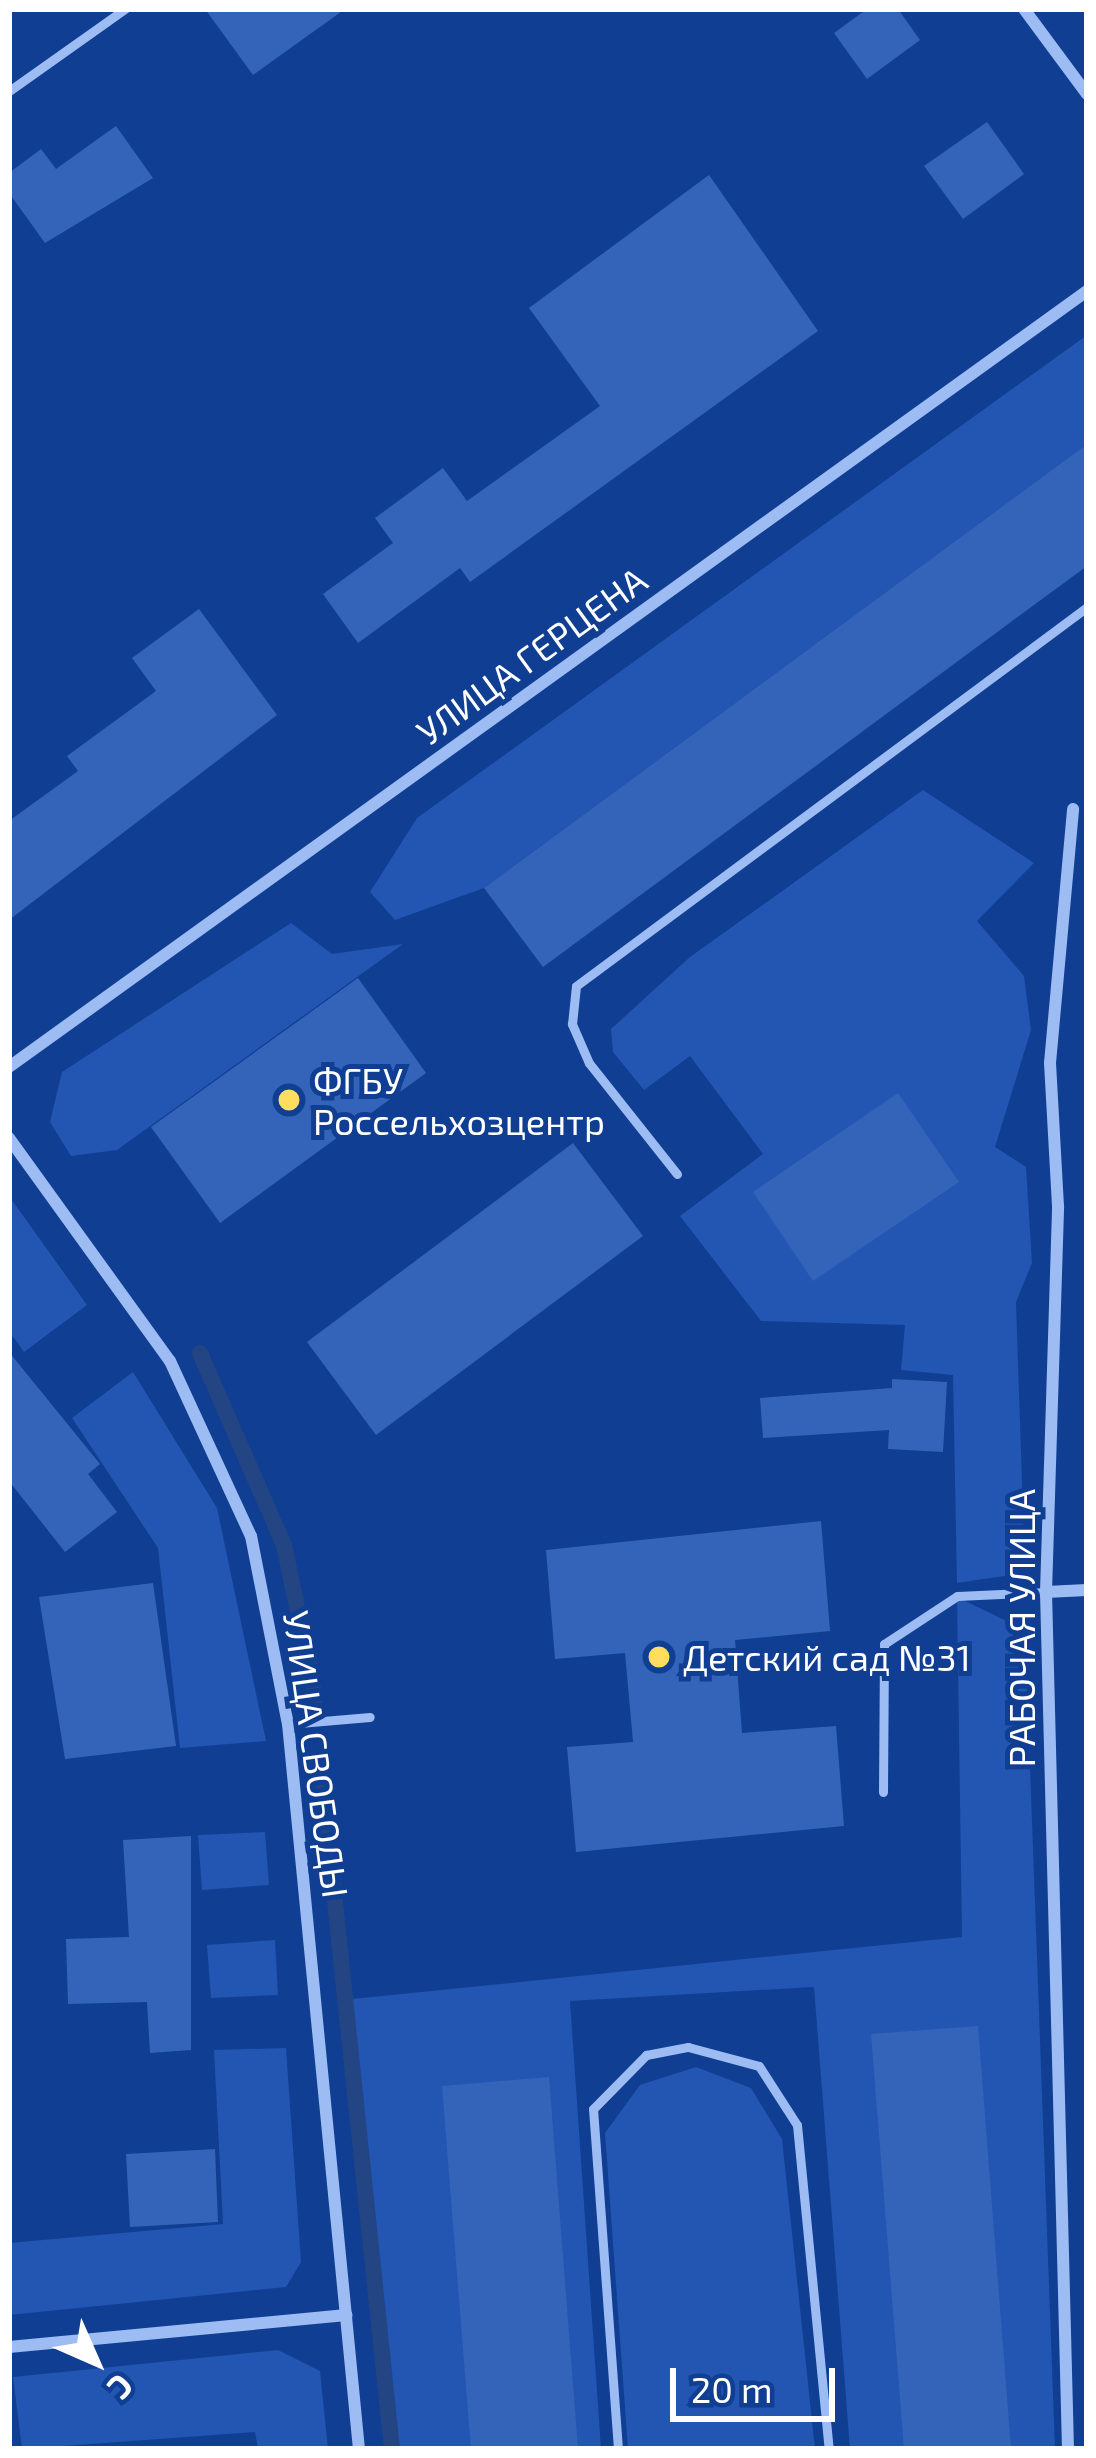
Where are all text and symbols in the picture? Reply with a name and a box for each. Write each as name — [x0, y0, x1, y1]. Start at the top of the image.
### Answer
street label: УЛИЦА ГЕРЦЕНА — [408, 557, 654, 753]
place label: ФГБУ Россельхозцентр — [313, 1057, 605, 1142]
marker: ФГБУ Россельхозцентр — [276, 1087, 302, 1113]
street label: РАБОЧАЯ УЛИЦА — [999, 1489, 1043, 1767]
street label: УЛИЦА СВОБОДЫ — [275, 1608, 359, 1900]
place label: Детский сад №31 — [683, 1635, 971, 1679]
marker: Детский сад №31 — [646, 1644, 672, 1670]
north arrow — [36, 2302, 156, 2422]
scale bar — [676, 2344, 841, 2418]
text: С — [100, 2366, 142, 2408]
text: 20 m — [691, 2367, 773, 2410]

